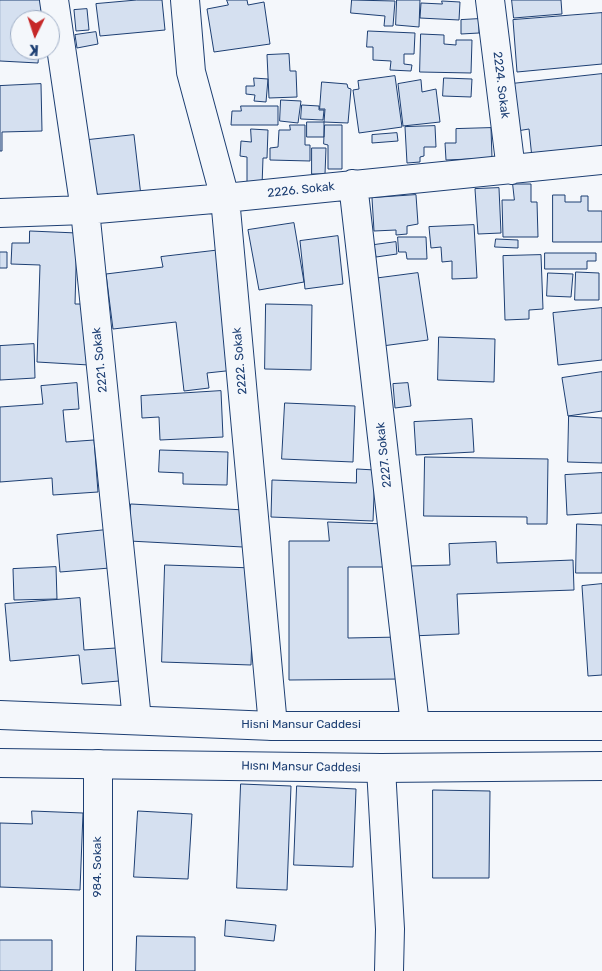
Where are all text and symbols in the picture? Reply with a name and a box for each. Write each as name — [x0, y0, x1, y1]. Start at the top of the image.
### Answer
north arrow — [10, 10, 60, 60]
text: K — [29, 41, 39, 58]
street label: 2224. Sokak — [490, 51, 512, 119]
street label: 2226. Sokak — [267, 179, 335, 201]
street label: 2221. Sokak — [89, 327, 111, 393]
street label: 2222. Sokak — [230, 327, 250, 395]
street label: 2227. Sokak — [373, 422, 395, 488]
street label: Hisni Mansur Caddesi — [241, 718, 361, 732]
street label: Hısnı Mansur Caddesi — [241, 759, 361, 775]
street label: 984. Sokak — [91, 836, 105, 898]

